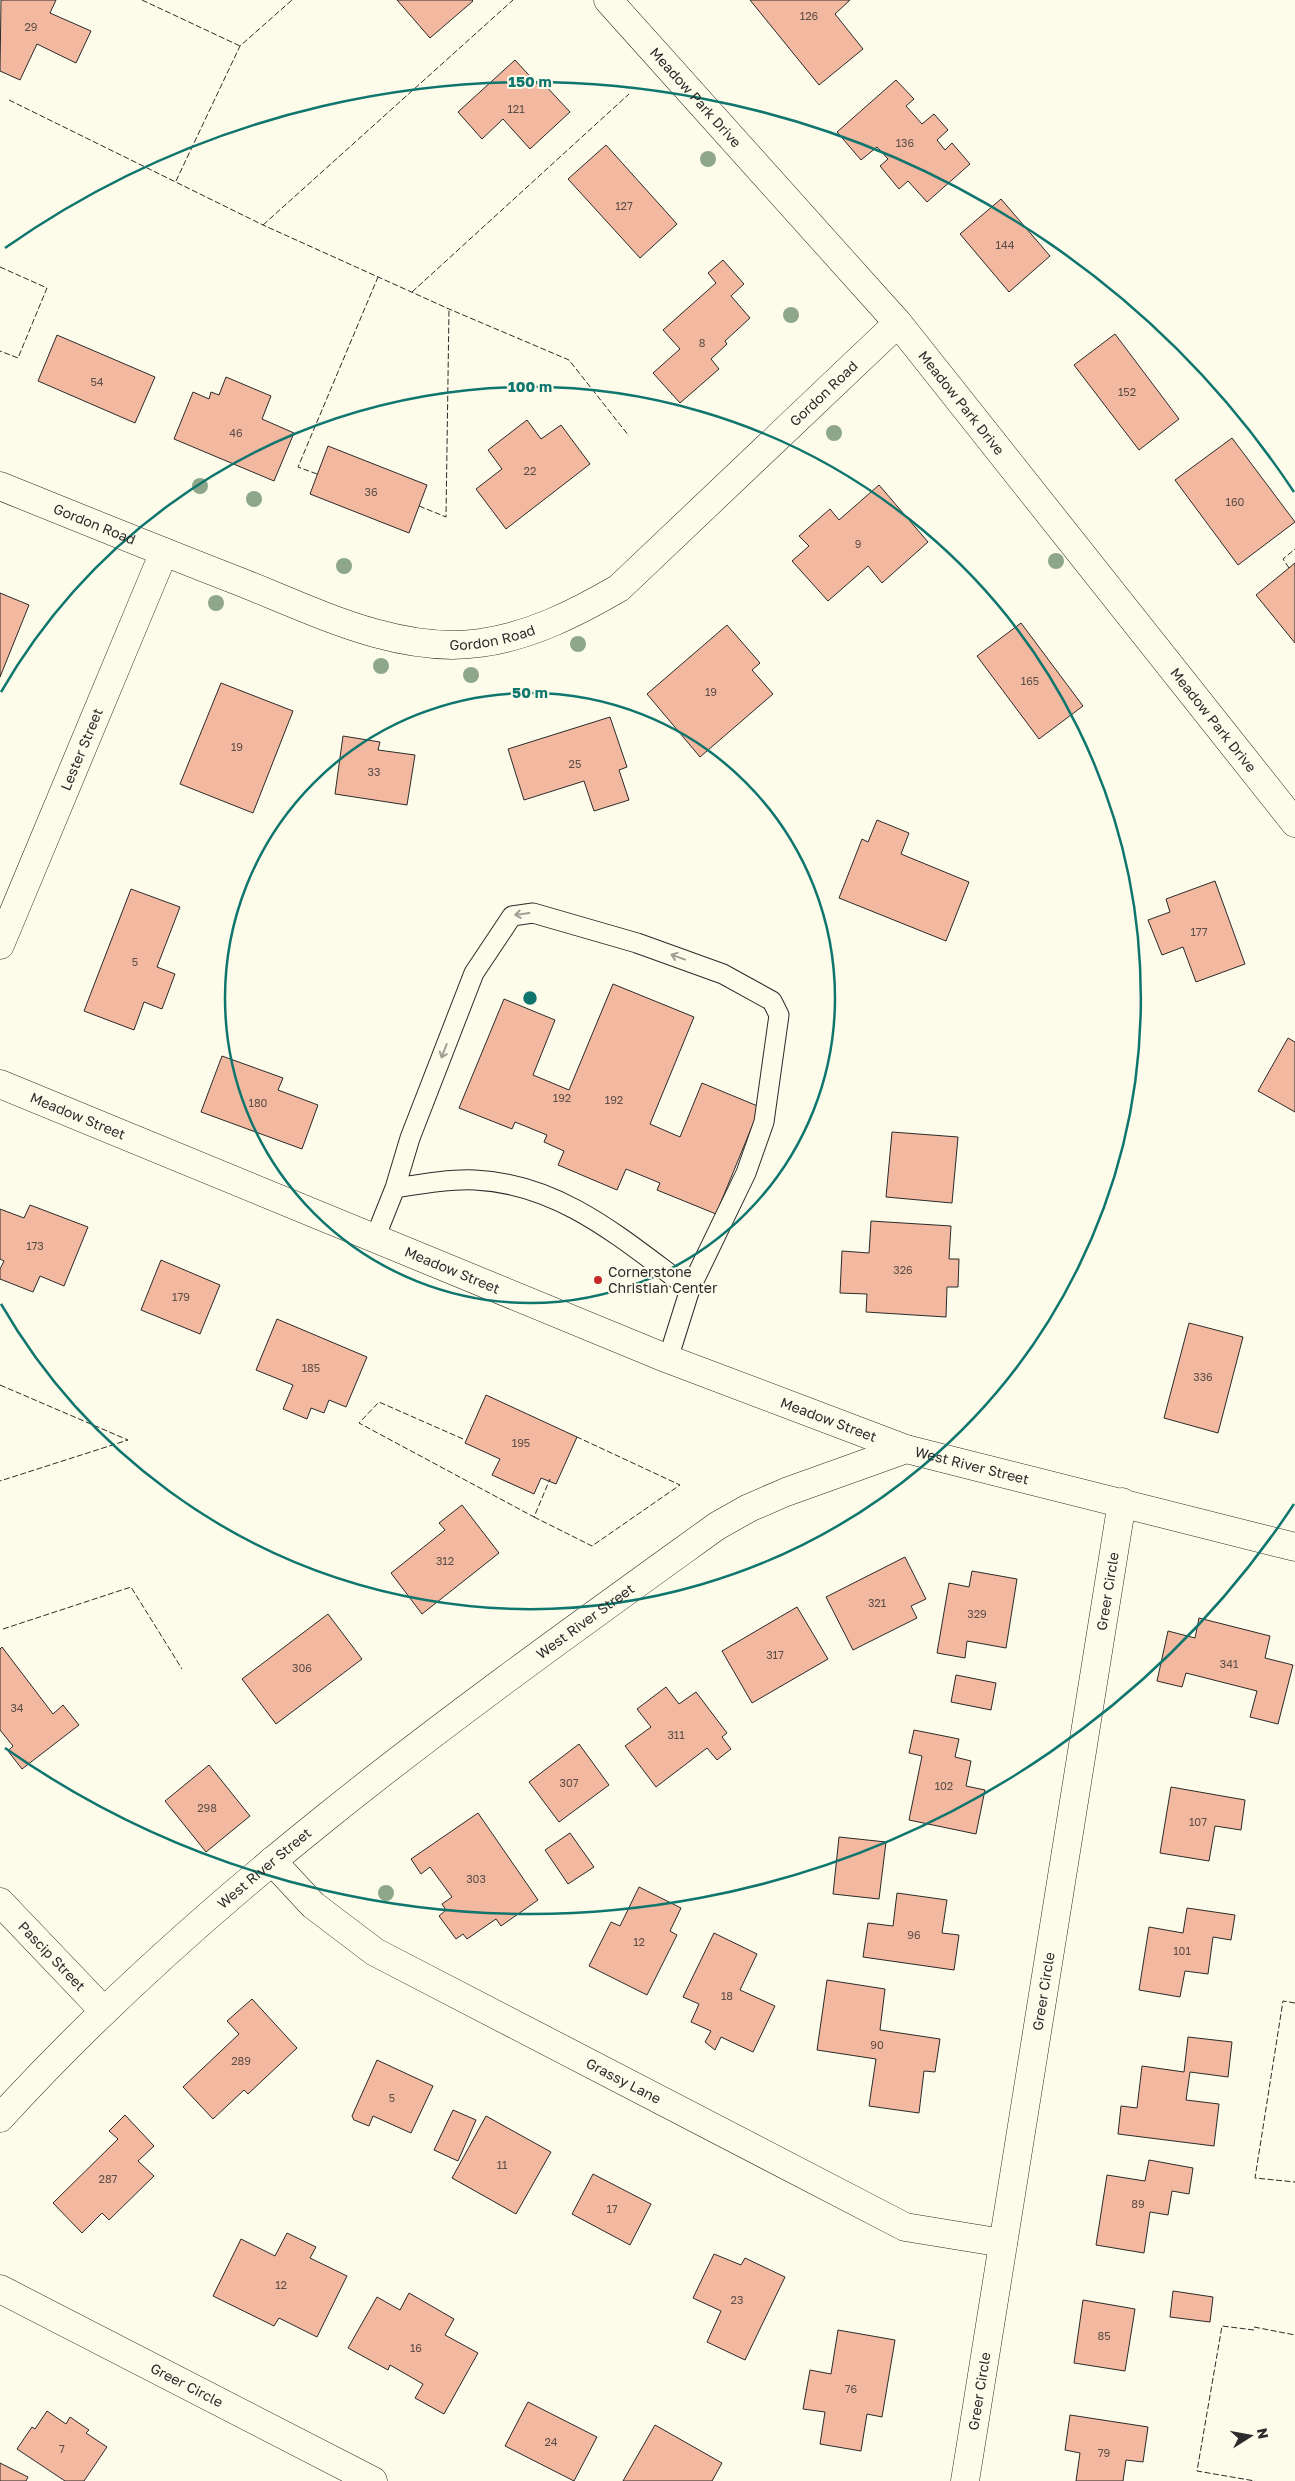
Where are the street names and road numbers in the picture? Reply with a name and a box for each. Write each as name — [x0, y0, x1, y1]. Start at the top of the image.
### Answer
street label: Meadow Park Drive — [647, 44, 745, 151]
street label: Meadow Park Drive — [915, 347, 1008, 458]
street label: Gordon Road — [786, 357, 861, 429]
street label: Gordon Road — [51, 500, 138, 548]
street label: Gordon Road — [449, 621, 537, 653]
street label: Meadow Park Drive — [1167, 664, 1260, 775]
street label: Lester Street — [56, 705, 106, 793]
street label: Meadow Street — [28, 1088, 128, 1143]
street label: Meadow Street — [402, 1243, 502, 1297]
street label: Meadow Street — [778, 1393, 879, 1445]
street label: West River Street — [913, 1443, 1031, 1488]
street label: Greer Circle — [1093, 1551, 1122, 1632]
street label: West River Street — [533, 1580, 637, 1662]
street label: West River Street — [214, 1824, 314, 1912]
street label: Pascip Street — [15, 1918, 89, 1994]
street label: Greer Circle — [1028, 1951, 1058, 2032]
street label: Grassy Lane — [583, 2054, 664, 2107]
street label: Greer Circle — [964, 2351, 994, 2431]
street label: Greer Circle — [148, 2359, 226, 2410]

